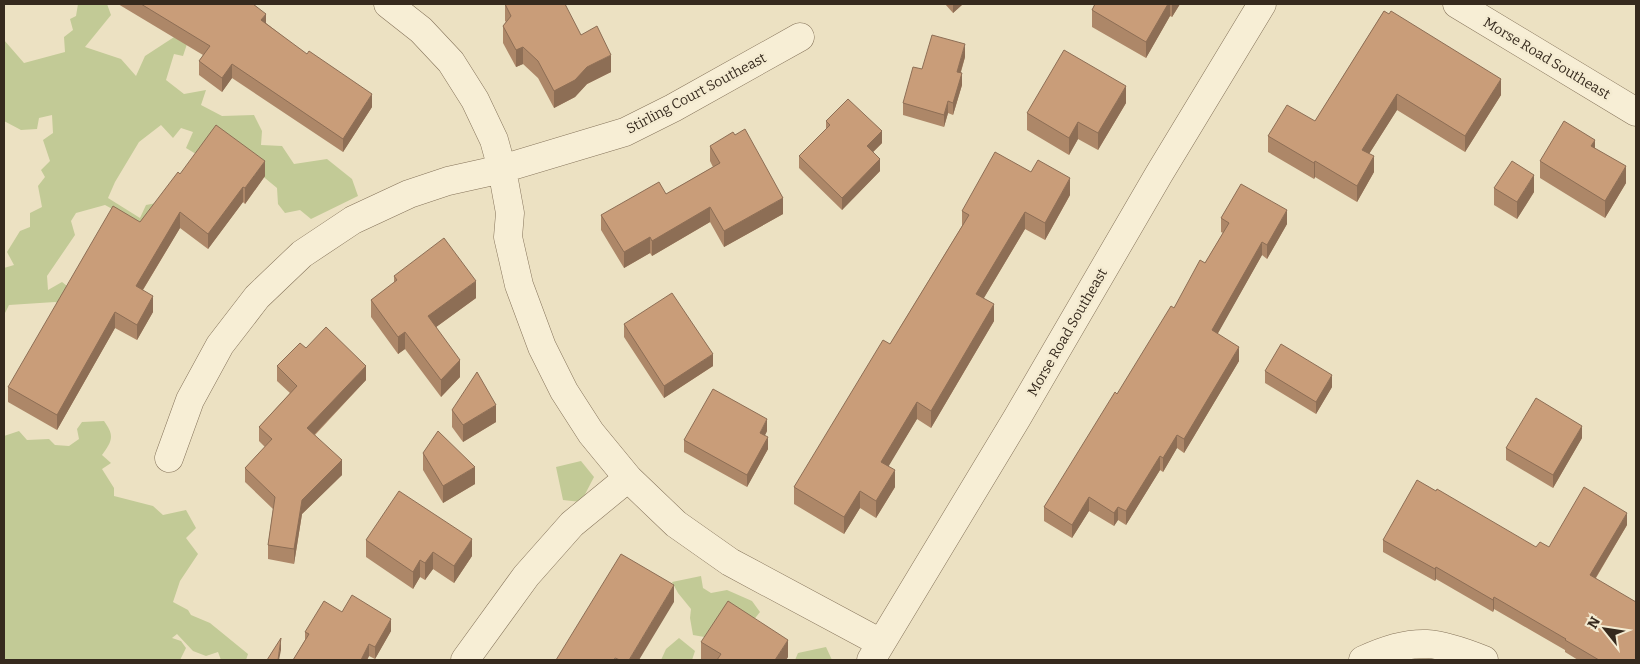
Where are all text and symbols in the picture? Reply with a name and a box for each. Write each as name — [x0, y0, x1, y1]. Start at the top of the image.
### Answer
street label: Morse Road Southeast — [1480, 14, 1613, 103]
street label: Stirling Court Southeast — [623, 49, 769, 138]
street label: Morse Road Southeast — [1024, 265, 1111, 399]
north arrow — [1580, 604, 1630, 654]
text: N — [1584, 614, 1604, 632]

